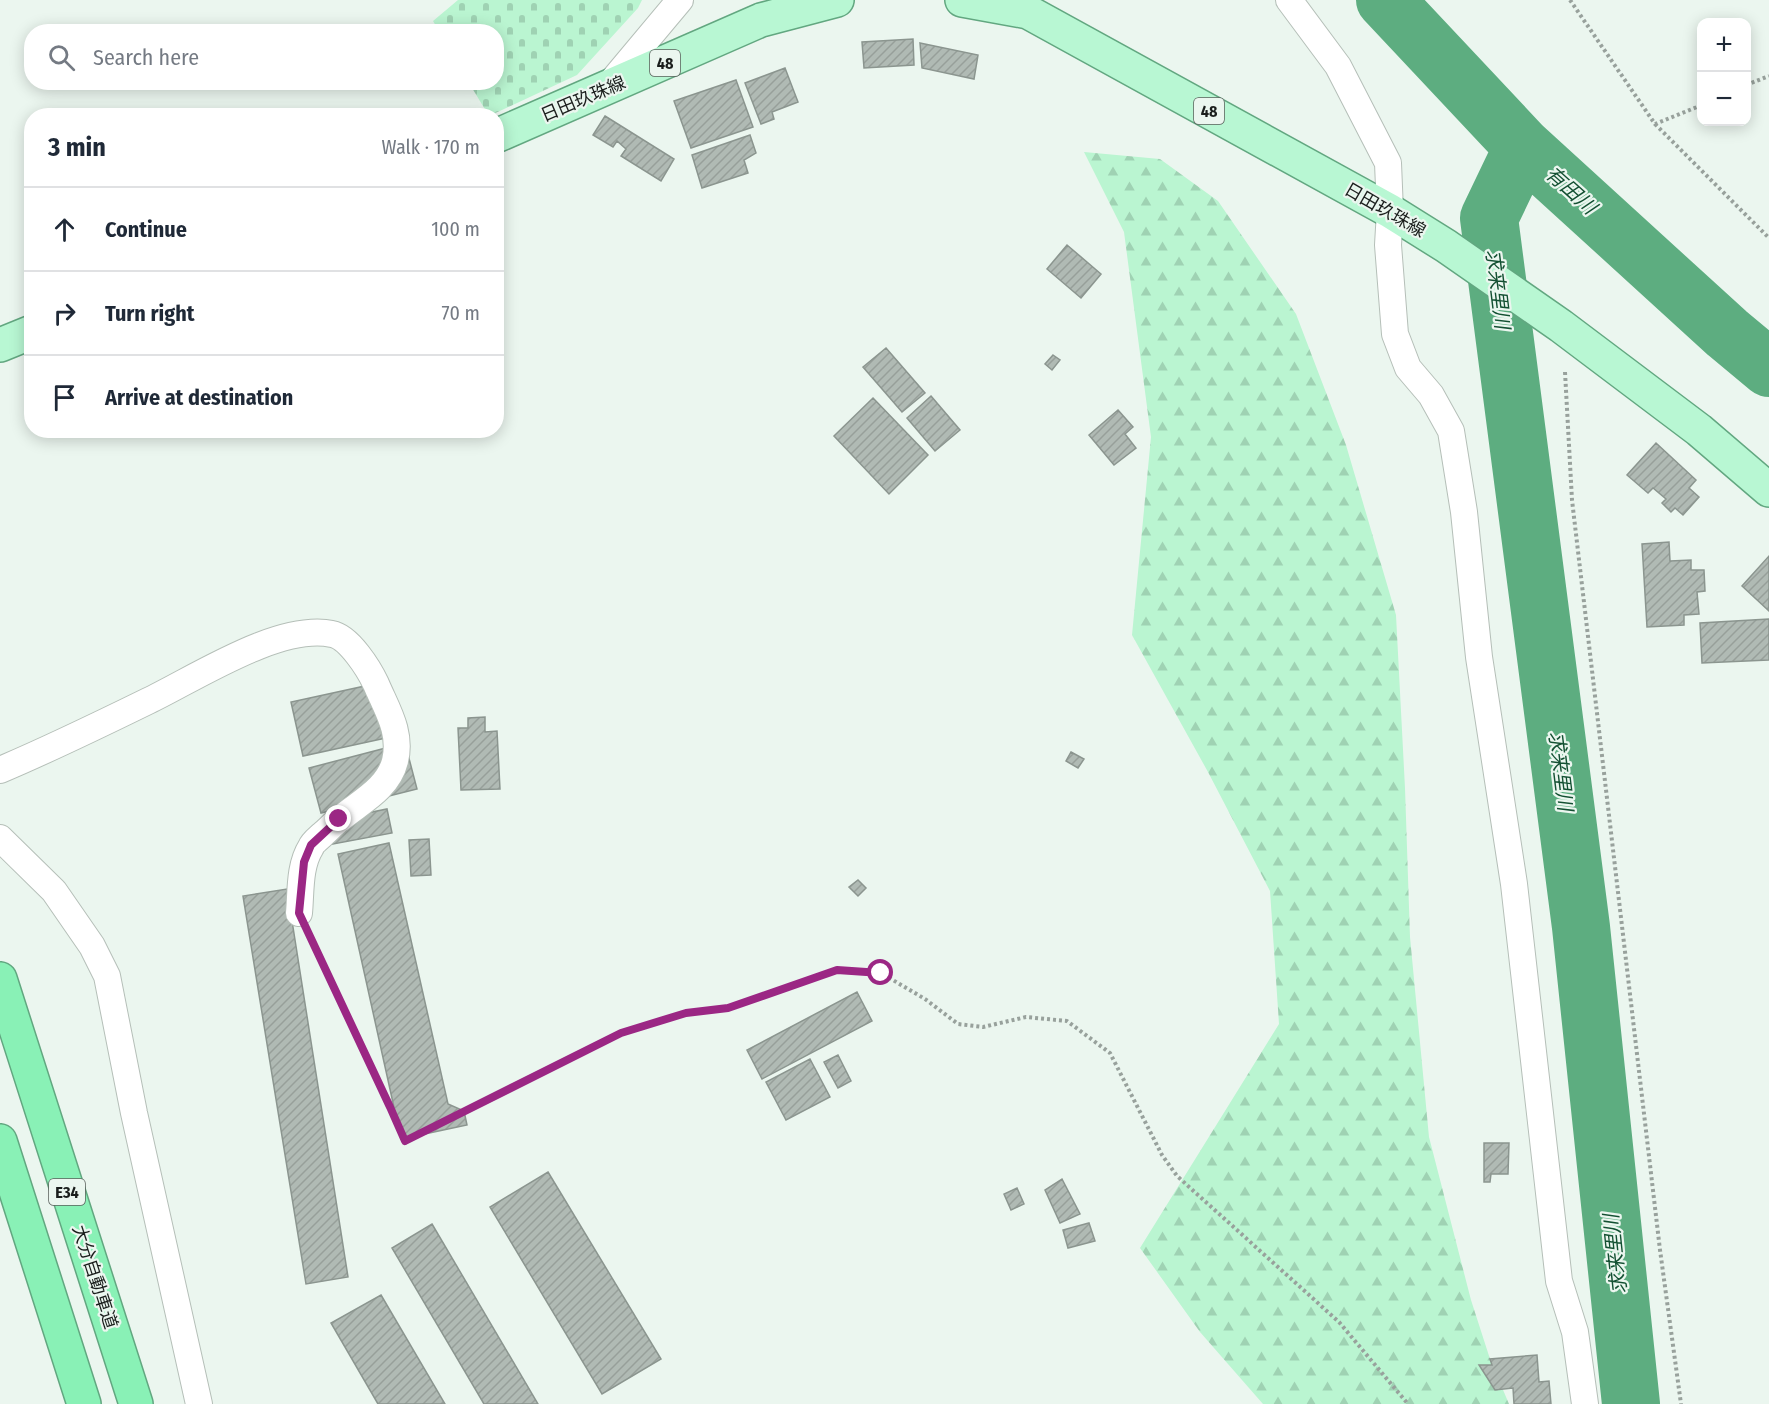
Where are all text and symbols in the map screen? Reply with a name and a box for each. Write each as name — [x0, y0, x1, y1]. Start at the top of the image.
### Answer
map controls — [1697, 18, 1751, 126]
button: + — [1697, 18, 1751, 72]
search box — [24, 24, 504, 90]
icon: search — [45, 41, 78, 74]
text: Search here — [93, 44, 199, 71]
road number: 48 — [650, 50, 680, 76]
street label: 日田玖珠線 — [537, 71, 629, 127]
button: − — [1697, 72, 1751, 126]
road number: 48 — [1194, 98, 1224, 124]
text: 3 min — [48, 132, 106, 163]
text: Walk · 170 m — [382, 135, 480, 159]
water label: 有田川 — [1541, 161, 1603, 220]
street label: 日田玖珠線 — [1341, 178, 1429, 242]
icon: ahead — [48, 213, 81, 246]
text: Continue — [105, 216, 187, 243]
text: 100 m — [431, 217, 480, 241]
water label: 求来里川 — [1481, 248, 1515, 332]
icon: right — [48, 297, 81, 330]
text: Turn right — [105, 300, 194, 327]
text: 70 m — [442, 301, 480, 325]
icon: arrive — [48, 381, 81, 414]
text: Arrive at destination — [105, 384, 293, 411]
water label: 求来里川 — [1544, 730, 1578, 814]
route end — [325, 805, 351, 831]
route start — [867, 959, 893, 985]
road number: E34 — [49, 1179, 85, 1205]
water label: 求来里川 — [1599, 1211, 1631, 1295]
street label: 大分自動車道 — [68, 1222, 122, 1332]

